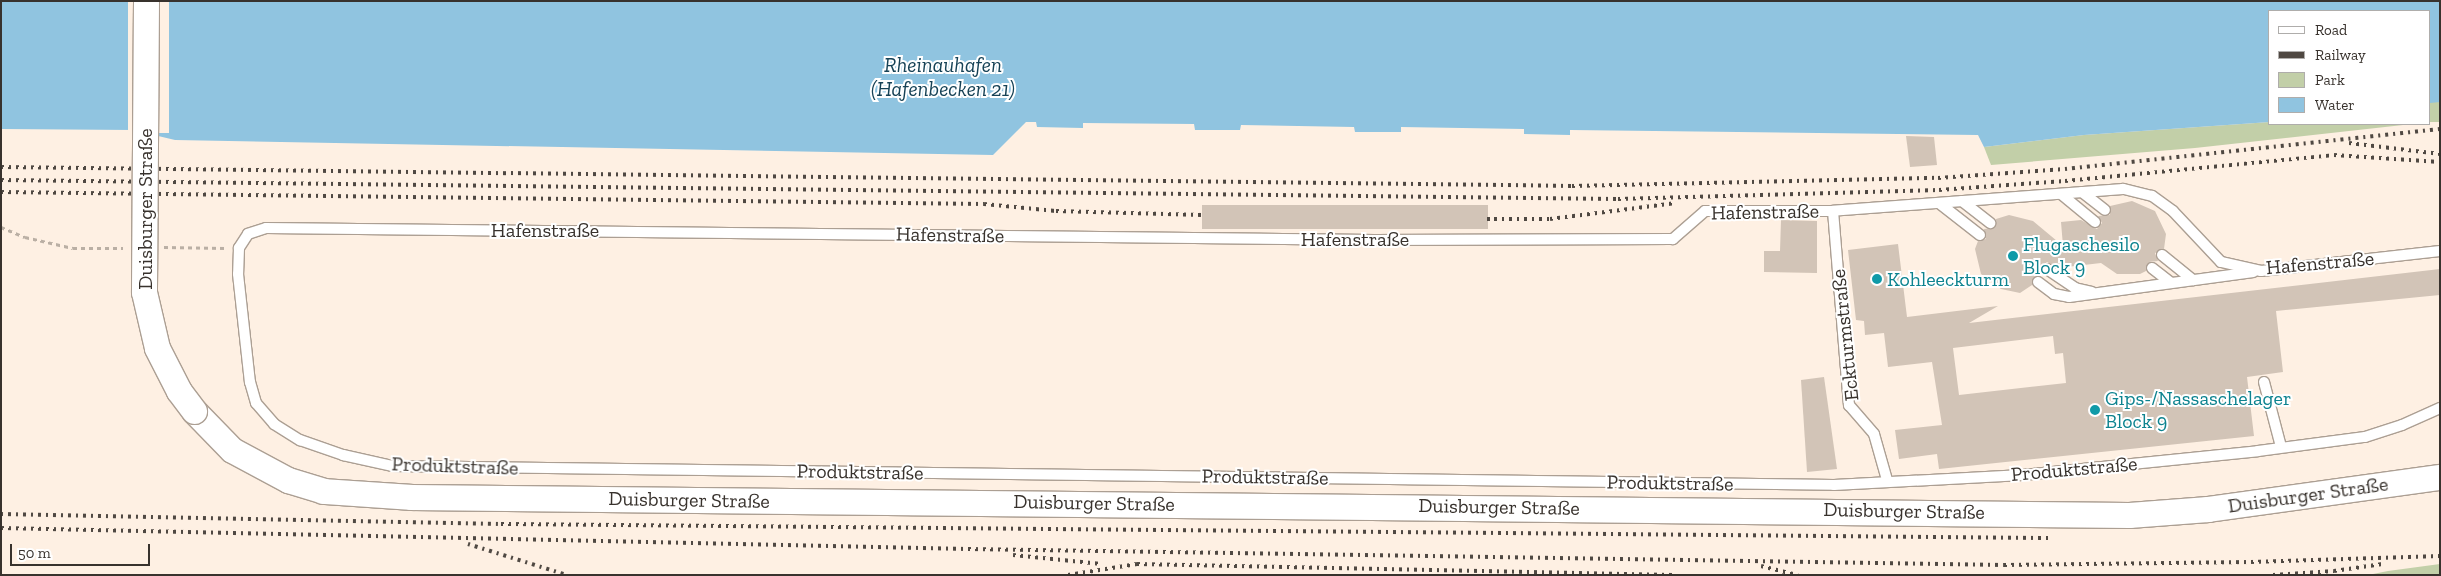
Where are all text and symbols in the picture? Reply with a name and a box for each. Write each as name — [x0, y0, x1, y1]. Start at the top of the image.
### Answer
legend — [2268, 10, 2431, 125]
text: Road — [2315, 21, 2347, 39]
text: Railway — [2315, 46, 2366, 64]
water label: Rheinauhafen (Hafenbecken 21) — [871, 52, 1015, 102]
text: Park — [2315, 71, 2345, 89]
text: Water — [2315, 96, 2355, 114]
street label: Duisburger Straße — [133, 128, 157, 290]
street label: Hafenstraße — [1711, 199, 1819, 225]
street label: Hafenstraße — [491, 218, 599, 242]
street label: Hafenstraße — [896, 222, 1004, 248]
street label: Hafenstraße — [1301, 227, 1409, 251]
place label: Flugaschesilo Block 9 — [2023, 233, 2140, 280]
street label: Hafenstraße — [2265, 246, 2375, 280]
marker: Flugaschesilo Block 9 — [2007, 250, 2019, 262]
place label: Kohleeckturm — [1887, 267, 2009, 291]
street label: Eckturmstraße — [1826, 268, 1864, 402]
marker: Kohleeckturm — [1871, 273, 1883, 285]
place label: Gips-/Nassaschelager Block 9 — [2105, 386, 2291, 433]
marker: Gips-/Nassaschelager Block 9 — [2089, 404, 2101, 416]
street label: Produktstraße — [391, 452, 519, 480]
street label: Produktstraße — [2010, 452, 2138, 486]
street label: Produktstraße — [796, 459, 924, 485]
street label: Produktstraße — [1201, 464, 1329, 490]
street label: Produktstraße — [1606, 470, 1734, 496]
street label: Duisburger Straße — [2226, 472, 2390, 518]
street label: Duisburger Straße — [608, 487, 770, 513]
street label: Duisburger Straße — [1013, 490, 1175, 516]
street label: Duisburger Straße — [1418, 494, 1580, 520]
street label: Duisburger Straße — [1823, 498, 1985, 524]
scale bar — [12, 534, 152, 566]
text: 50 m — [18, 544, 51, 562]

